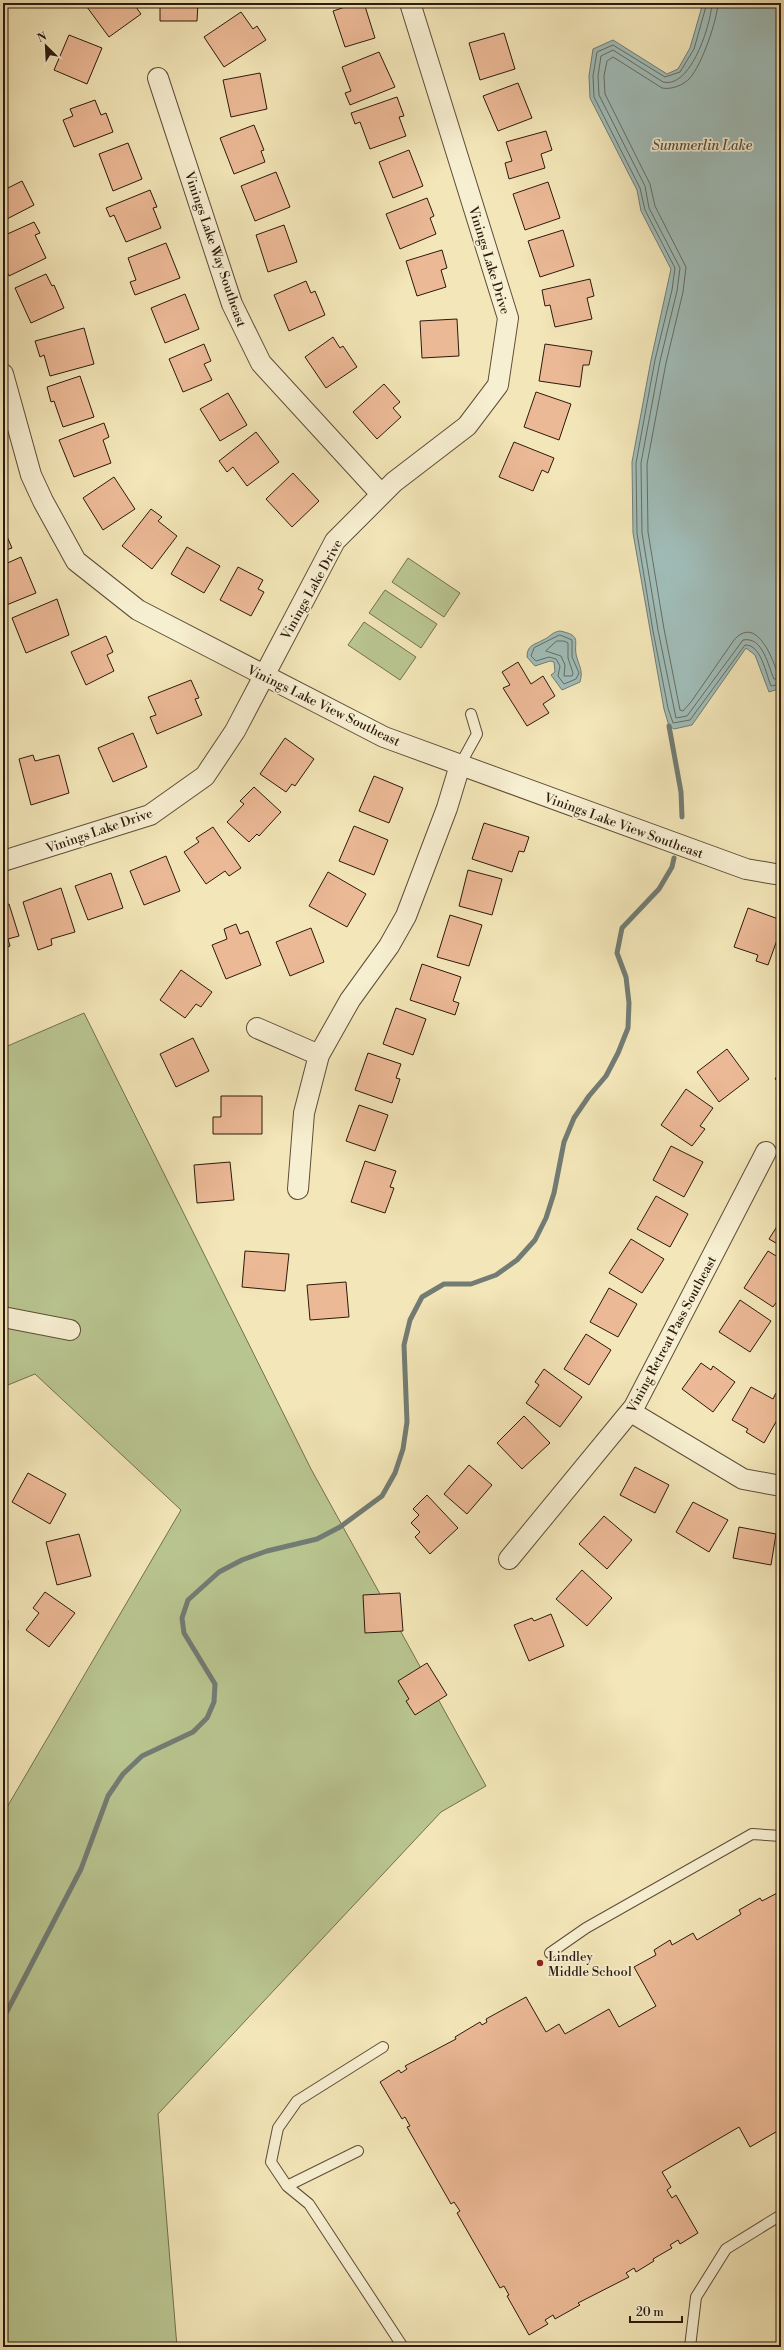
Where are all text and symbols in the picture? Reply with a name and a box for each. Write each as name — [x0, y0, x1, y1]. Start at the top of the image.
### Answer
north arrow — [26, 26, 66, 66]
text: N — [36, 29, 49, 46]
water label: Summerlin Lake — [652, 137, 753, 155]
street label: Vinings Lake Way Southeast — [181, 168, 249, 330]
street label: Vinings Lake Drive — [465, 203, 513, 317]
street label: Vinings Lake Drive — [277, 536, 346, 643]
street label: Vinings Lake View Southeast — [244, 661, 403, 750]
street label: Vinings Lake View Southeast — [541, 789, 706, 862]
street label: Vinings Lake Drive — [43, 805, 155, 857]
street label: Vining Retreat Pass Southeast — [623, 1253, 720, 1416]
place label: Lindley Middle School — [548, 1949, 632, 1980]
marker: Lindley Middle School — [535, 1958, 545, 1968]
scale bar — [630, 2298, 682, 2324]
text: 20 m — [636, 2305, 664, 2320]

